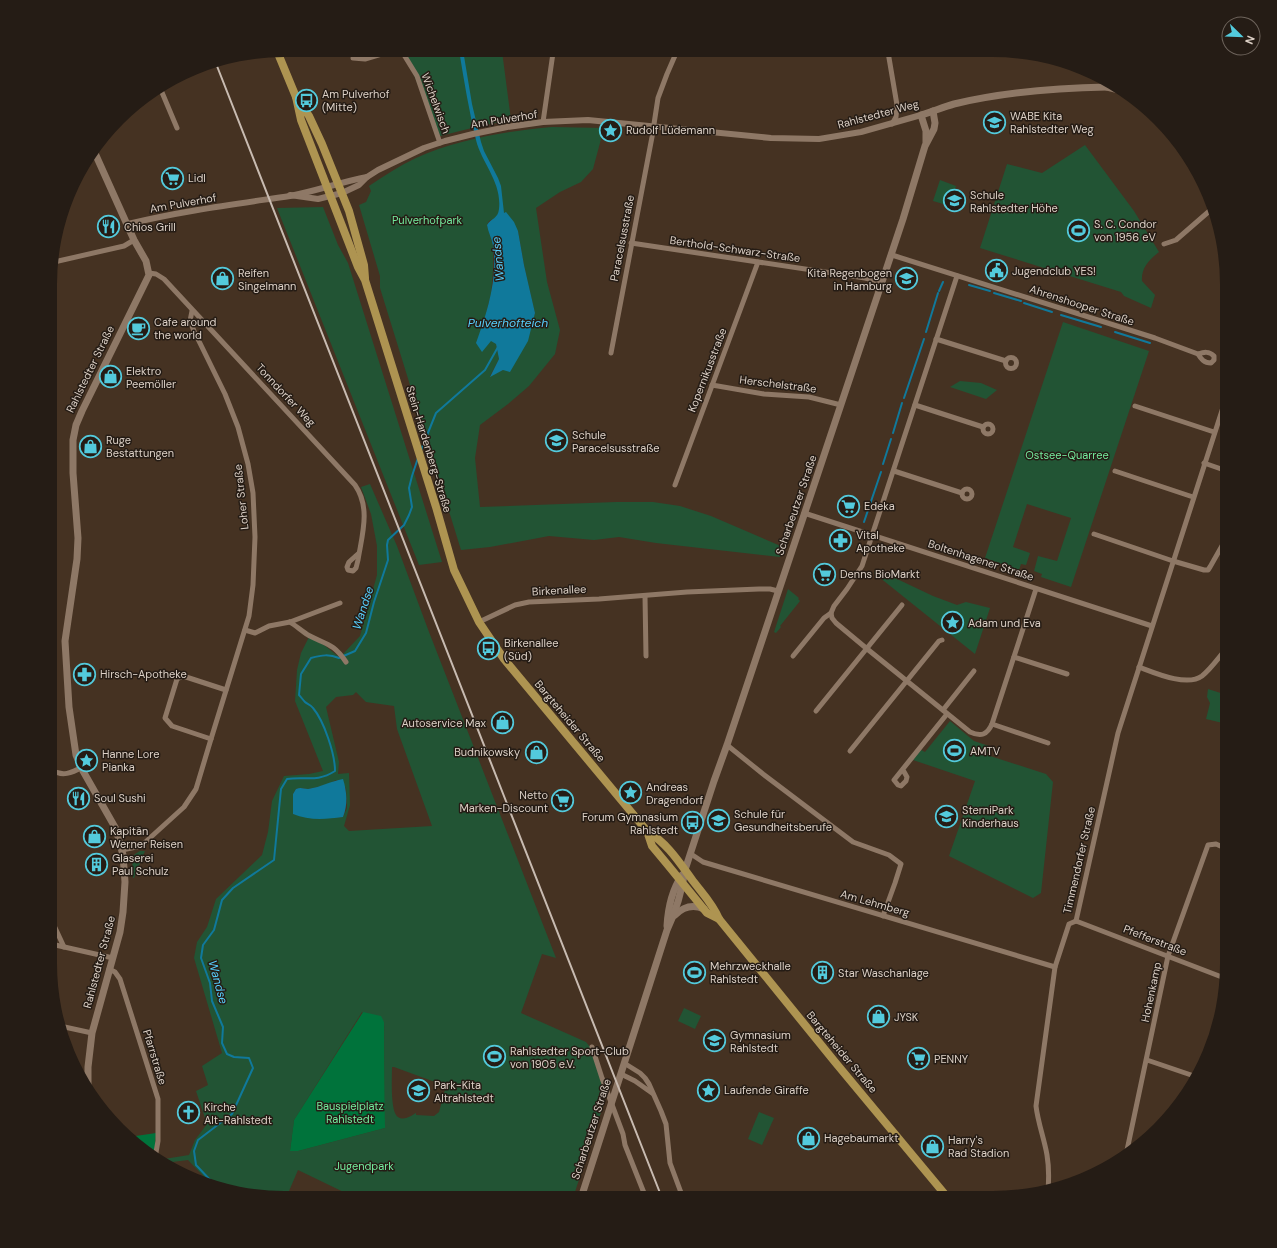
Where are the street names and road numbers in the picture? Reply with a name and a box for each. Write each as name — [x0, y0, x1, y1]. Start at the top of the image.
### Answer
street label: Wichelwisch — [419, 71, 453, 135]
street label: Rahlstedter Weg — [836, 96, 920, 132]
street label: Am Pulverhof — [470, 107, 539, 131]
street label: Am Pulverhof — [148, 190, 218, 216]
street label: Paracelsusstraße — [607, 194, 637, 282]
street label: Berthold-Schwarz-Straße — [669, 233, 801, 265]
street label: Ahrenshooper Straße — [1028, 281, 1136, 329]
street label: Rahlstedter Straße — [63, 323, 117, 415]
street label: Kopernikusstraße — [684, 326, 730, 414]
street label: Tonndorfer Weg — [253, 361, 319, 429]
street label: Herschelstraße — [739, 372, 817, 396]
street label: Stein-Hardenberg-Straße — [403, 384, 455, 514]
street label: Scharbeutzer Straße — [772, 453, 820, 557]
street label: Loher Straße — [231, 464, 251, 530]
street label: Boltenhagener Straße — [926, 536, 1036, 584]
street label: Birkenallee — [531, 582, 587, 598]
street label: Bargteheider Straße — [532, 677, 608, 765]
street label: Timmendorfer Straße — [1060, 805, 1098, 915]
street label: Am Lehmberg — [839, 886, 911, 920]
street label: Rahlstedter Straße — [80, 914, 118, 1010]
street label: Pfefferstraße — [1121, 922, 1189, 958]
street label: Hohenkamp — [1138, 961, 1164, 1023]
street label: Bargteheider Straße — [804, 1008, 880, 1096]
street label: Pfarrstraße — [140, 1028, 170, 1086]
street label: Scharbeutzer Straße — [568, 1077, 614, 1181]

